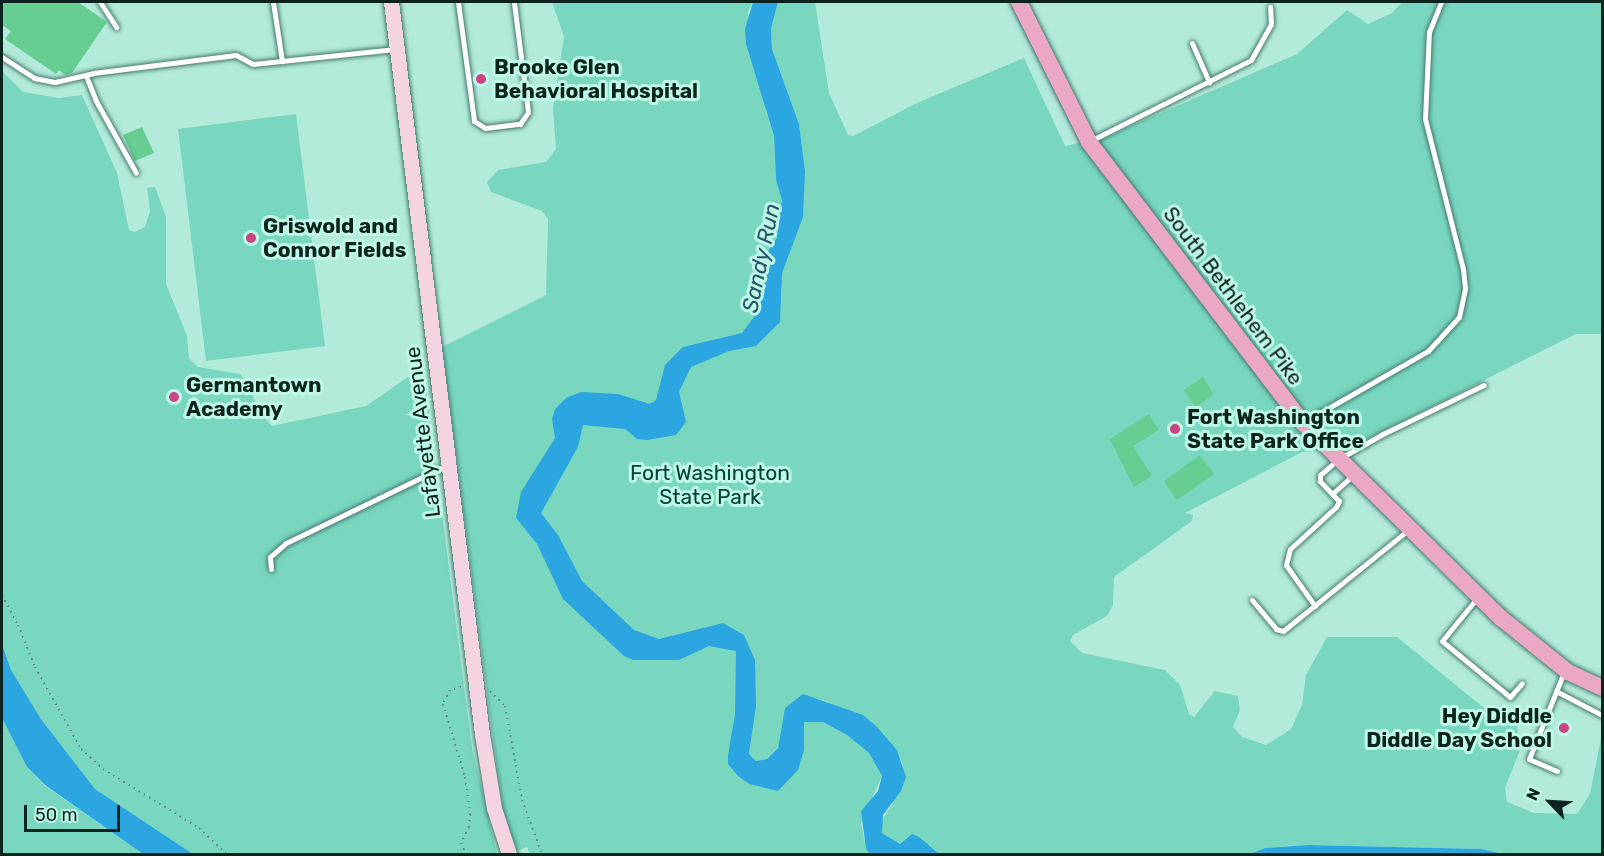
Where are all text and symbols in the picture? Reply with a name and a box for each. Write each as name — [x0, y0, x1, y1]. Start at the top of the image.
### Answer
place label: Brooke Glen Behavioral Hospital — [494, 54, 698, 104]
marker: Brooke Glen Behavioral Hospital — [472, 70, 490, 88]
water label: Sandy Run — [736, 201, 786, 315]
street label: South Bethlehem Pike — [1158, 202, 1308, 390]
place label: Griswold and Connor Fields — [263, 213, 407, 263]
marker: Griswold and Connor Fields — [244, 231, 258, 245]
street label: Lafayette Avenue — [400, 345, 446, 519]
place label: Germantown Academy — [186, 372, 322, 422]
marker: Germantown Academy — [167, 390, 181, 404]
place label: Fort Washington State Park Office — [1187, 404, 1364, 454]
marker: Fort Washington State Park Office — [1168, 422, 1182, 436]
park label: Fort Washington State Park — [630, 460, 790, 510]
place label: Hey Diddle Diddle Day School — [1366, 703, 1552, 753]
marker: Hey Diddle Diddle Day School — [1557, 721, 1571, 735]
north arrow — [1520, 772, 1580, 832]
text: N — [1522, 785, 1544, 803]
scale bar — [27, 793, 123, 831]
text: 50 m — [35, 804, 78, 826]

